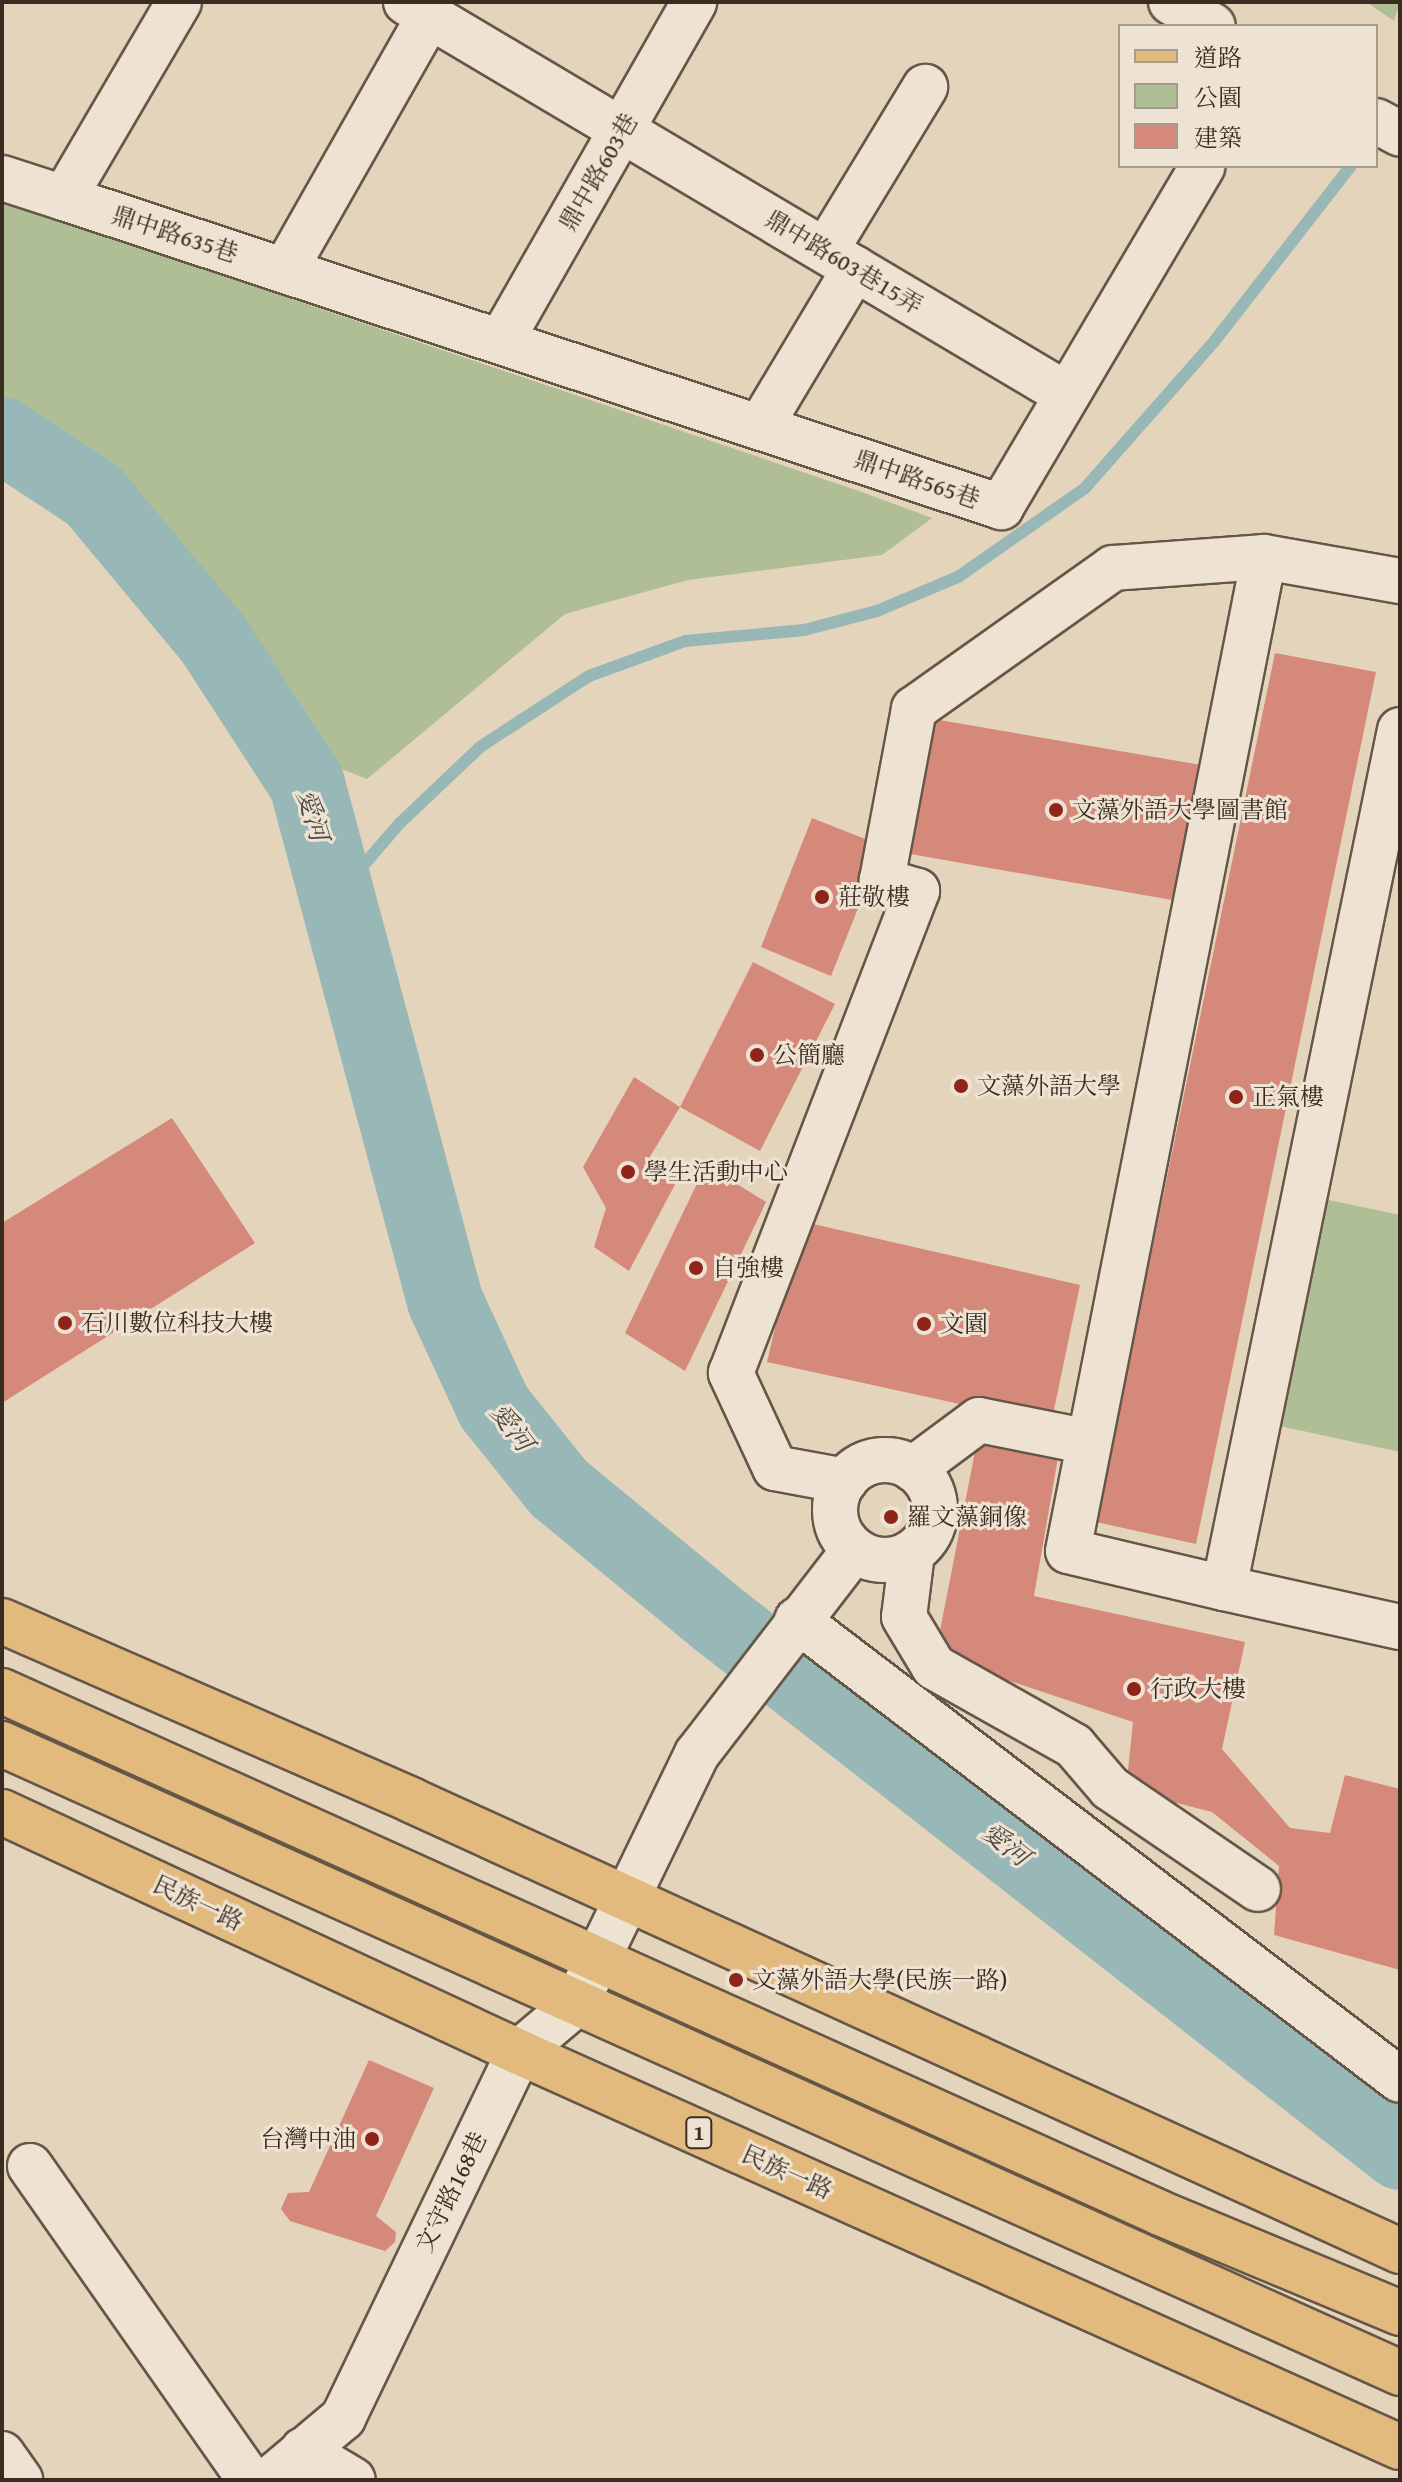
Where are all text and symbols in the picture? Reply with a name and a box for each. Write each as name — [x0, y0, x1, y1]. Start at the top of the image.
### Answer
legend — [1118, 24, 1378, 168]
text: 道路 — [1194, 40, 1242, 75]
text: 公園 — [1194, 80, 1242, 115]
street label: 鼎中路603巷 — [553, 108, 643, 236]
text: 建築 — [1194, 120, 1242, 155]
street label: 鼎中路635巷 — [108, 200, 242, 268]
street label: 鼎中路603巷15弄 — [760, 204, 928, 320]
street label: 鼎中路565巷 — [851, 444, 983, 514]
water label: 愛河 — [290, 786, 336, 844]
place label: 文藻外語大學圖書館 — [1072, 796, 1288, 824]
marker: 文藻外語大學圖書館 — [1047, 801, 1065, 819]
place label: 莊敬樓 — [838, 883, 910, 911]
marker: 莊敬樓 — [813, 888, 831, 906]
place label: 公簡廳 — [773, 1041, 845, 1069]
marker: 公簡廳 — [748, 1046, 766, 1064]
place label: 文藻外語大學 — [977, 1072, 1121, 1100]
marker: 文藻外語大學 — [952, 1077, 970, 1095]
place label: 正氣樓 — [1252, 1083, 1324, 1111]
marker: 正氣樓 — [1227, 1088, 1245, 1106]
place label: 學生活動中心 — [644, 1158, 788, 1186]
marker: 學生活動中心 — [619, 1163, 637, 1181]
place label: 自強樓 — [712, 1254, 784, 1282]
marker: 自強樓 — [687, 1259, 705, 1277]
place label: 石川數位科技大樓 — [81, 1309, 273, 1337]
place label: 文園 — [940, 1310, 988, 1338]
marker: 石川數位科技大樓 — [56, 1314, 74, 1332]
marker: 文園 — [915, 1315, 933, 1333]
water label: 愛河 — [484, 1397, 540, 1457]
place label: 羅文藻銅像 — [907, 1503, 1027, 1531]
marker: 羅文藻銅像 — [882, 1508, 900, 1526]
place label: 行政大樓 — [1150, 1675, 1246, 1703]
marker: 行政大樓 — [1125, 1680, 1143, 1698]
water label: 愛河 — [976, 1816, 1036, 1872]
street label: 民族一路 — [148, 1870, 248, 1936]
place label: 文藻外語大學(民族一路) — [752, 1966, 1007, 1994]
marker: 文藻外語大學(民族一路) — [727, 1971, 745, 1989]
road number: 1 — [685, 2115, 713, 2151]
place label: 台灣中油 — [260, 2125, 356, 2153]
street label: 文守路168巷 — [409, 2127, 493, 2257]
marker: 台灣中油 — [363, 2130, 381, 2148]
street label: 民族一路 — [737, 2139, 837, 2205]

